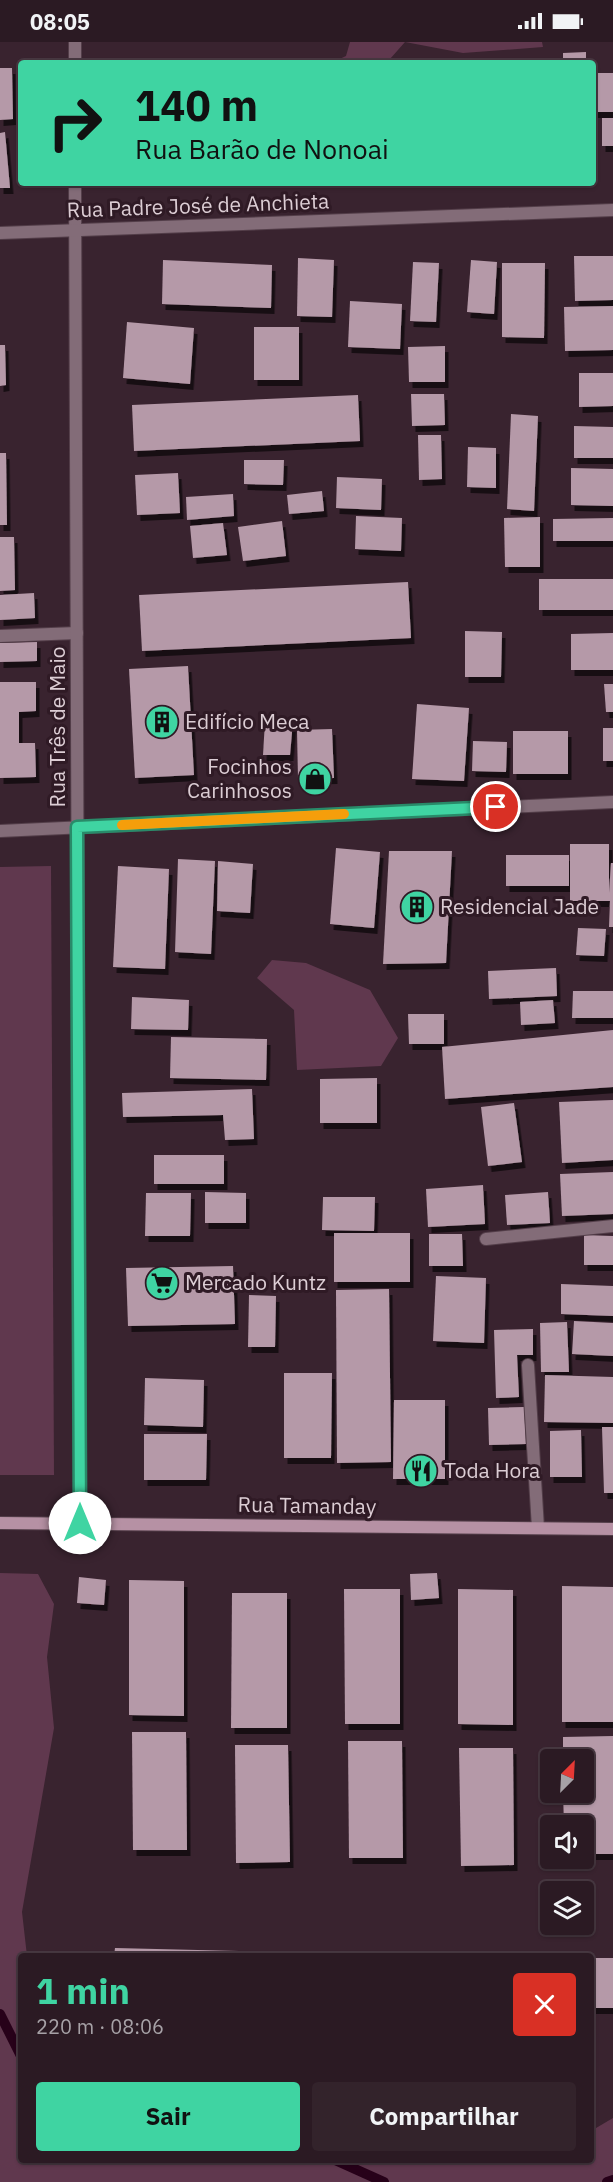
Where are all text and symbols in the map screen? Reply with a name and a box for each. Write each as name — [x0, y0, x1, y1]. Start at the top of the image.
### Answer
text: 08:05 — [30, 7, 90, 36]
text: 140 m — [135, 78, 258, 133]
icon: right — [36, 84, 114, 162]
text: Rua Barão de Nonoai — [135, 131, 389, 166]
street label: Rua Padre José de Anchieta — [66, 186, 330, 224]
street label: Rua Três de Maio — [43, 647, 71, 807]
building icon: Edifício Meca — [144, 704, 180, 740]
place label: Edifício Meca — [185, 707, 309, 735]
place label: Focinhos Carinhosos — [187, 752, 292, 804]
shop icon: Focinhos Carinhosos — [297, 761, 333, 797]
pin — [470, 781, 521, 832]
icon: arrive — [479, 790, 512, 823]
building icon: Residencial Jade — [399, 889, 435, 925]
place label: Residencial Jade — [440, 892, 599, 920]
supermarket icon: Mercado Kuntz — [144, 1265, 180, 1301]
place label: Mercado Kuntz — [185, 1268, 326, 1296]
restaurant icon: Toda Hora — [403, 1453, 439, 1489]
place label: Toda Hora — [444, 1456, 540, 1484]
street label: Rua Tamanday — [238, 1490, 377, 1520]
position arrow — [48, 1491, 112, 1555]
north arrow — [540, 1749, 594, 1803]
map controls — [540, 1749, 594, 1935]
button: sound — [540, 1815, 594, 1869]
button: layers — [540, 1881, 594, 1935]
text: 1 min — [36, 1967, 130, 2014]
button: close — [513, 1973, 576, 2036]
text: 220 m · 08:06 — [36, 2013, 164, 2040]
button: Sair — [36, 2082, 300, 2151]
button: Compartilhar — [312, 2082, 576, 2151]

